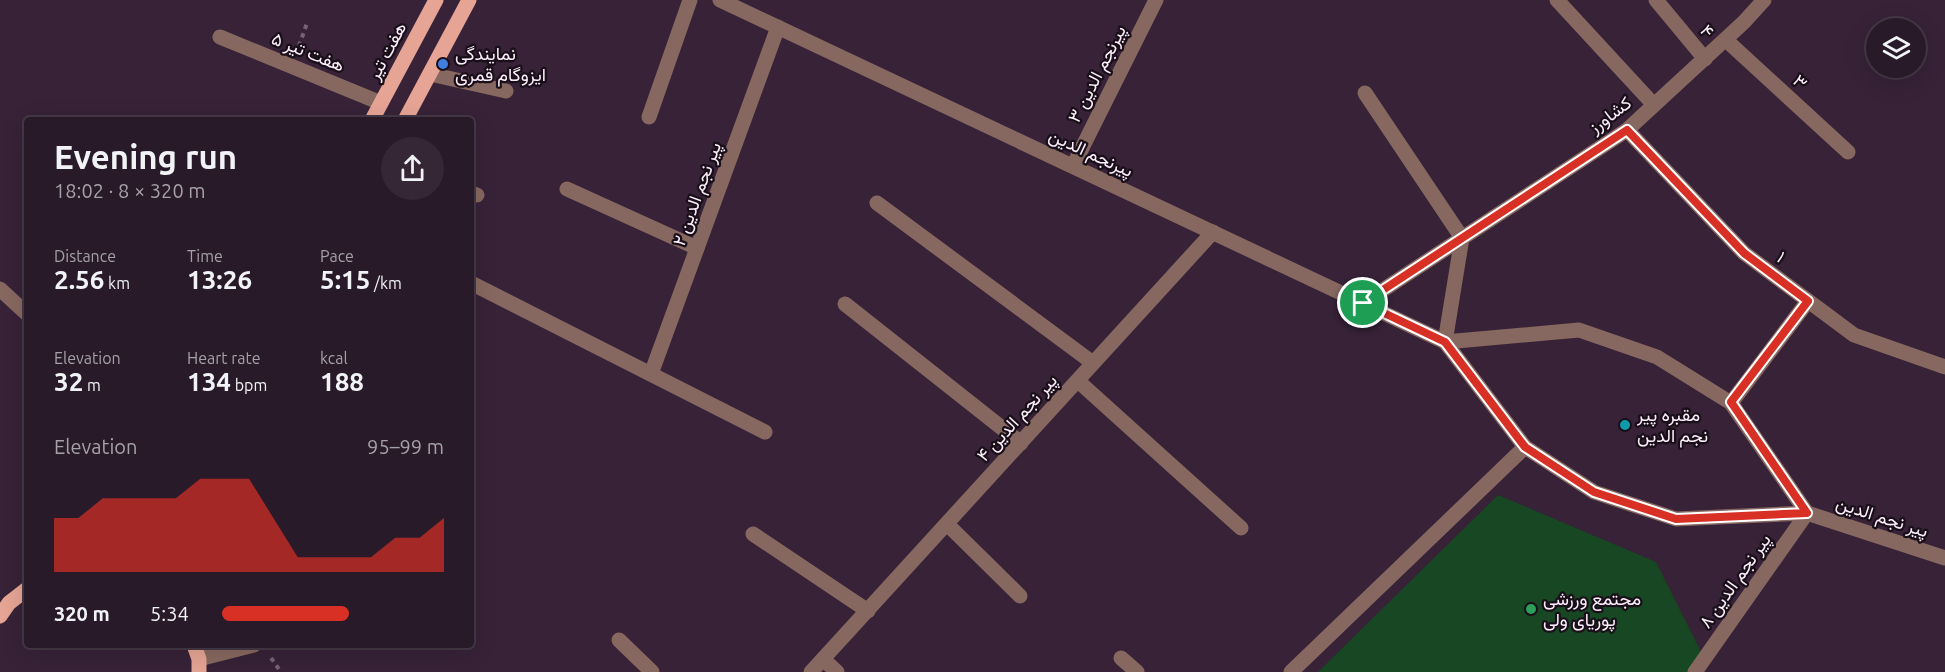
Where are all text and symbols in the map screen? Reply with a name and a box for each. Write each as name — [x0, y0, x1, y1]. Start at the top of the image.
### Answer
street label: هفت تیر — [362, 18, 411, 84]
map controls — [1866, 18, 1926, 78]
button: layers — [1866, 18, 1926, 78]
street label: ۴ — [1697, 20, 1719, 41]
street label: پیرنجم الدین ۳ — [1063, 22, 1132, 127]
street label: هفت تیر ۵ — [268, 27, 348, 77]
place label: نمایندگی ایزوگام قمری — [455, 43, 546, 87]
marker: نمایندگی ایزوگام قمری — [436, 57, 450, 71]
street label: ۳ — [1790, 70, 1812, 93]
street label: کشاورز — [1583, 92, 1636, 139]
street label: پیرنجم الدین — [1045, 124, 1137, 183]
button: share — [381, 137, 444, 200]
text: Evening run — [54, 138, 237, 175]
street label: پیر نجم الدین ۲ — [668, 139, 727, 249]
text: 18:02 · 8 × 320 m — [54, 179, 206, 202]
text: Distance — [54, 247, 116, 265]
text: Time — [187, 247, 223, 265]
text: Pace — [320, 247, 354, 265]
street label: ۱ — [1774, 247, 1790, 266]
text: 2.56 — [54, 265, 104, 294]
text: 13:26 — [187, 265, 252, 294]
text: 5:15 — [320, 265, 370, 294]
text: km — [104, 274, 130, 292]
text: /km — [370, 274, 402, 292]
pin — [1337, 277, 1388, 328]
icon: arrive — [1346, 286, 1379, 319]
text: Elevation — [54, 349, 121, 367]
text: Heart rate — [187, 349, 261, 367]
text: kcal — [320, 349, 348, 367]
text: 32 — [54, 367, 83, 396]
text: 134 — [187, 367, 231, 396]
text: 188 — [320, 367, 364, 396]
street label: پیر نجم الدین ۴ — [972, 370, 1063, 467]
text: m — [83, 376, 101, 394]
text: bpm — [231, 376, 267, 394]
place label: مقبره پیر نجم الدین — [1636, 404, 1708, 448]
marker: مقبره پیر نجم الدین — [1618, 418, 1632, 432]
text: Elevation — [54, 435, 137, 458]
text: 95–99 m — [367, 435, 444, 458]
street label: پیر نجم الدین — [1833, 492, 1931, 543]
street label: پیر نجم الدین ۸ — [1694, 530, 1776, 633]
place label: مجتمع ورزشی پوریای ولی — [1543, 588, 1641, 632]
text: 320 m — [54, 602, 110, 625]
text: 5:34 — [150, 602, 189, 625]
marker: مجتمع ورزشی پوریای ولی — [1524, 602, 1538, 616]

